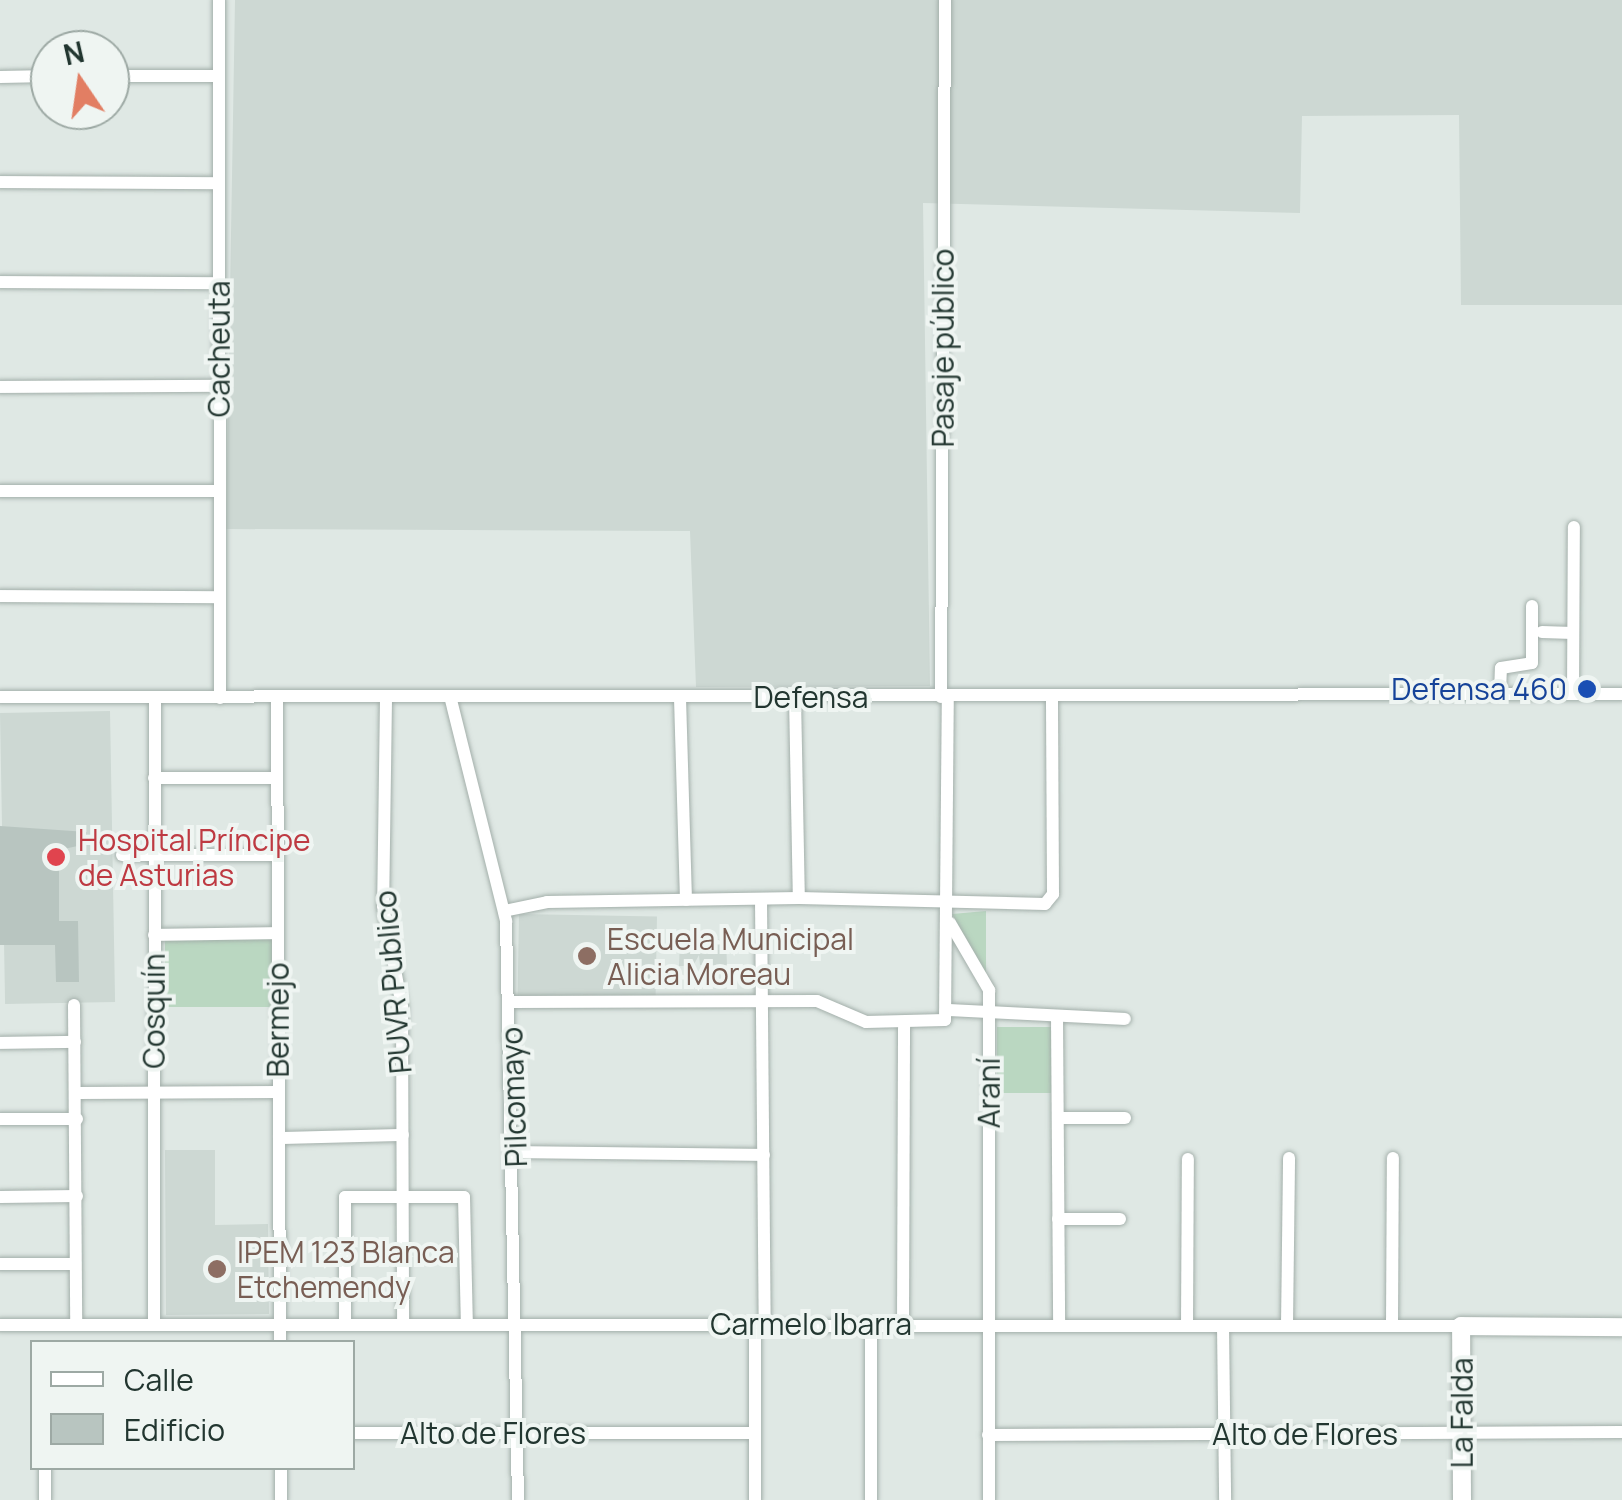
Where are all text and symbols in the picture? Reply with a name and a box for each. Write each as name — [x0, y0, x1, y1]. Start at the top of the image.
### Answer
north arrow — [30, 30, 130, 130]
text: N — [60, 32, 88, 73]
street label: Pasaje público — [925, 249, 961, 447]
street label: Cacheuta — [201, 281, 237, 417]
place label: Defensa 460 — [1391, 671, 1567, 707]
marker: Defensa 460 — [1576, 678, 1598, 700]
street label: Defensa — [753, 679, 869, 715]
place label: Hospital Príncipe de Asturias — [78, 822, 310, 892]
marker: Hospital Príncipe de Asturias — [43, 844, 69, 870]
street label: PUVR Publico — [367, 889, 419, 1075]
place label: Escuela Municipal Alicia Moreau — [607, 921, 854, 992]
marker: Escuela Municipal Alicia Moreau — [576, 945, 598, 967]
street label: Cosquín — [136, 953, 172, 1069]
street label: Bermejo — [260, 963, 296, 1077]
street label: Pilcomayo — [494, 1026, 534, 1168]
street label: Araní — [971, 1058, 1007, 1128]
place label: IPEM 123 Blanca Etchemendy — [237, 1234, 455, 1304]
marker: IPEM 123 Blanca Etchemendy — [206, 1258, 228, 1280]
street label: Carmelo Ibarra — [710, 1306, 912, 1342]
legend — [30, 1340, 355, 1470]
street label: La Falda — [1444, 1358, 1480, 1468]
text: Calle — [124, 1359, 194, 1400]
text: Edificio — [124, 1409, 225, 1450]
street label: Alto de Flores — [400, 1415, 586, 1451]
street label: Alto de Flores — [1212, 1416, 1398, 1452]

